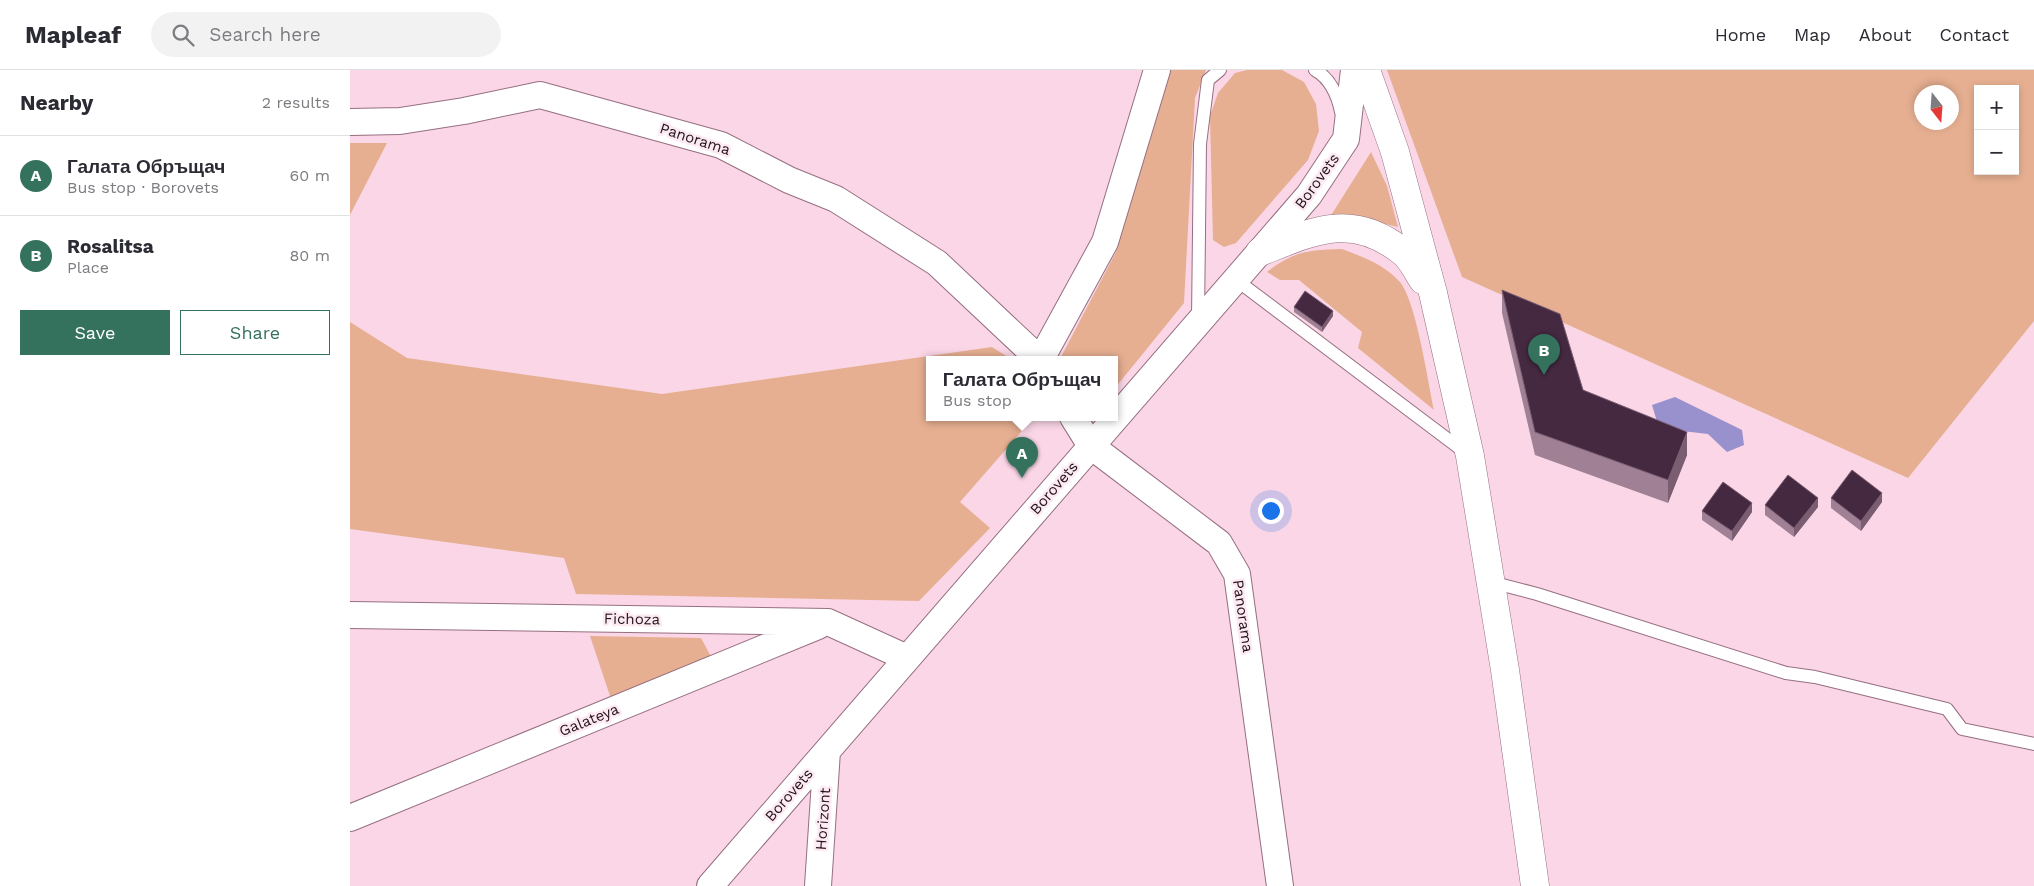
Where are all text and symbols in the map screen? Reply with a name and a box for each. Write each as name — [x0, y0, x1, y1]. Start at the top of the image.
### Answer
search box — [151, 12, 501, 57]
text: Mapleaf — [25, 21, 121, 49]
icon: search — [169, 21, 197, 49]
text: Search here — [209, 23, 321, 46]
text: Home — [1715, 24, 1766, 45]
text: Map — [1794, 24, 1831, 45]
text: About — [1859, 24, 1911, 45]
text: Contact — [1939, 24, 2009, 45]
north arrow — [1914, 85, 1959, 130]
map controls — [1974, 85, 2019, 175]
button: + — [1974, 85, 2019, 130]
text: Nearby — [20, 90, 93, 115]
text: 2 results — [262, 93, 330, 112]
street label: Panorama — [657, 119, 733, 159]
button: − — [1974, 130, 2019, 175]
street label: Borovets — [1291, 150, 1343, 212]
text: Галата Обръщач — [67, 155, 225, 178]
text: A — [31, 166, 41, 185]
text: 60 m — [290, 166, 330, 185]
text: Bus stop · Borovets — [67, 178, 219, 197]
text: Rosalitsa — [67, 235, 154, 258]
text: B — [31, 246, 41, 265]
text: 80 m — [289, 246, 330, 265]
text: Place — [67, 258, 109, 277]
button: Save — [20, 310, 170, 355]
button: Share — [180, 310, 330, 355]
pin: B — [1528, 334, 1560, 375]
popup — [926, 356, 1118, 421]
text: Галата Обръщач — [943, 368, 1101, 391]
text: Bus stop — [943, 391, 1012, 410]
pin: A — [1006, 437, 1038, 478]
street label: Borovets — [1026, 458, 1082, 518]
your location — [1258, 498, 1284, 524]
street label: Panorama — [1229, 579, 1257, 654]
street label: Fichoza — [604, 610, 661, 628]
street label: Galateya — [557, 700, 622, 740]
street label: Borovets — [761, 765, 817, 825]
street label: Horizont — [812, 787, 834, 851]

